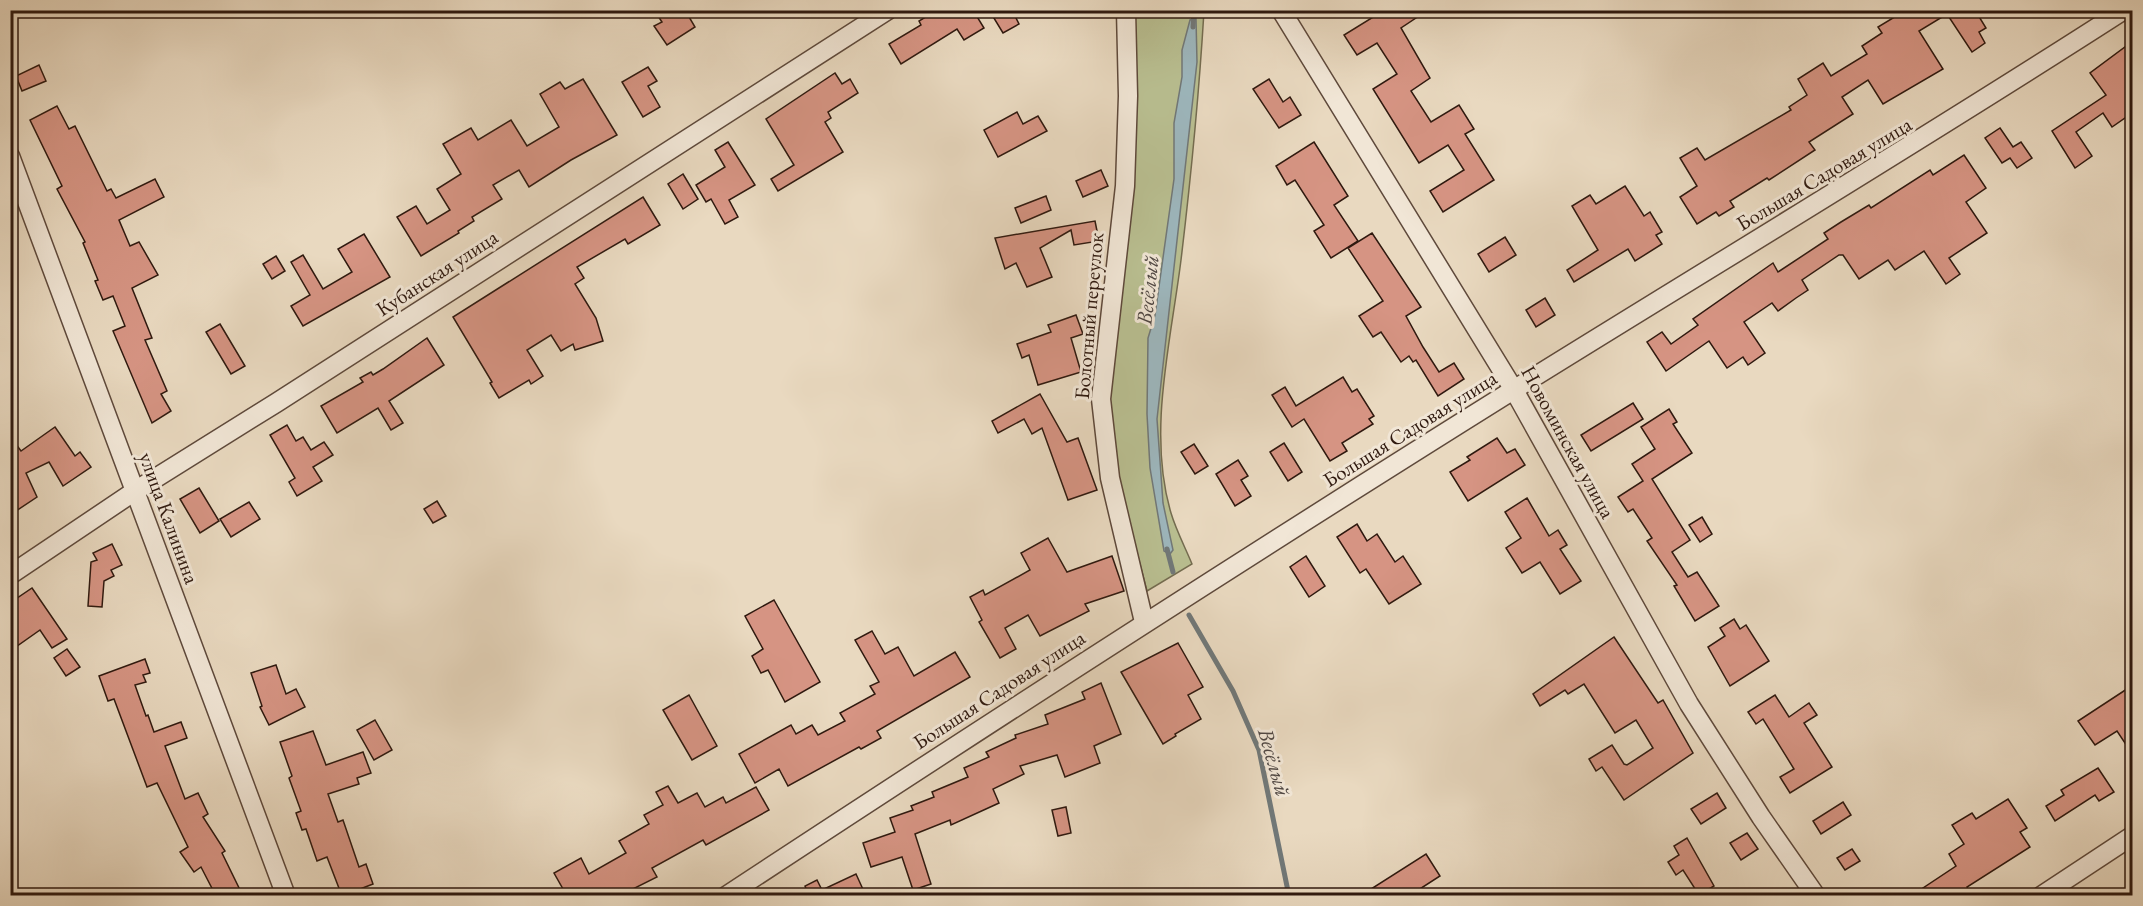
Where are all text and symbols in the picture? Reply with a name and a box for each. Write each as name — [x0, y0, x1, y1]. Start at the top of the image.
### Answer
street label: Большая Садовая улица — [1731, 110, 1917, 237]
street label: Кубанская улица — [371, 223, 503, 322]
street label: Болотный переулок — [1068, 231, 1109, 401]
water label: Весёлый — [1129, 254, 1166, 327]
street label: Новоминская улица — [1515, 361, 1622, 523]
street label: Большая Садовая улица — [1318, 364, 1502, 493]
street label: улица Калинина — [133, 448, 206, 588]
street label: Большая Садовая улица — [907, 623, 1091, 755]
water label: Весёлый — [1251, 724, 1298, 800]

